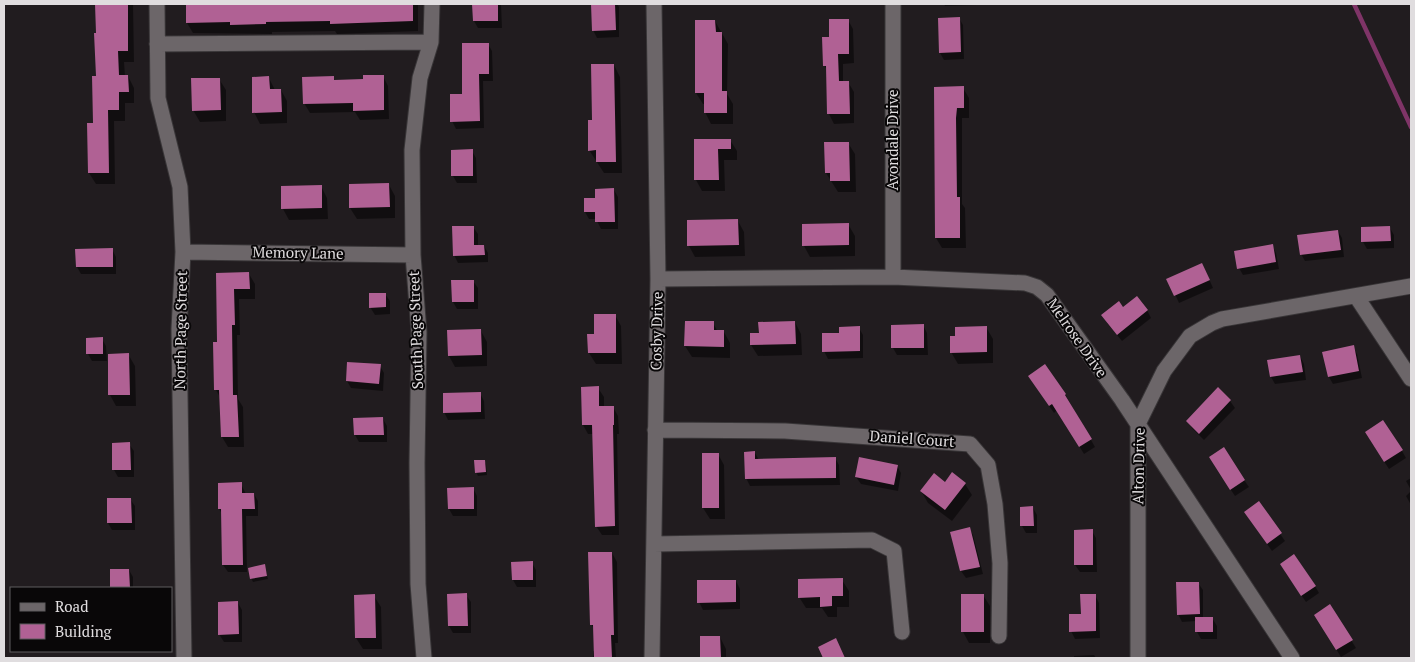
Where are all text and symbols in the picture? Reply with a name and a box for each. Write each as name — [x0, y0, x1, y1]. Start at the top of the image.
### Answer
street label: Avondale Drive — [882, 89, 902, 191]
street label: Memory Lane — [252, 241, 344, 263]
street label: North Page Street — [169, 270, 191, 389]
street label: South Page Street — [403, 270, 427, 390]
street label: Cosby Drive — [645, 291, 667, 371]
street label: Melrose Drive — [1043, 294, 1113, 381]
street label: Daniel Court — [869, 425, 956, 451]
street label: Alton Drive — [1127, 427, 1149, 505]
legend — [10, 587, 172, 652]
text: Road — [55, 596, 88, 616]
text: Building — [55, 621, 113, 641]

